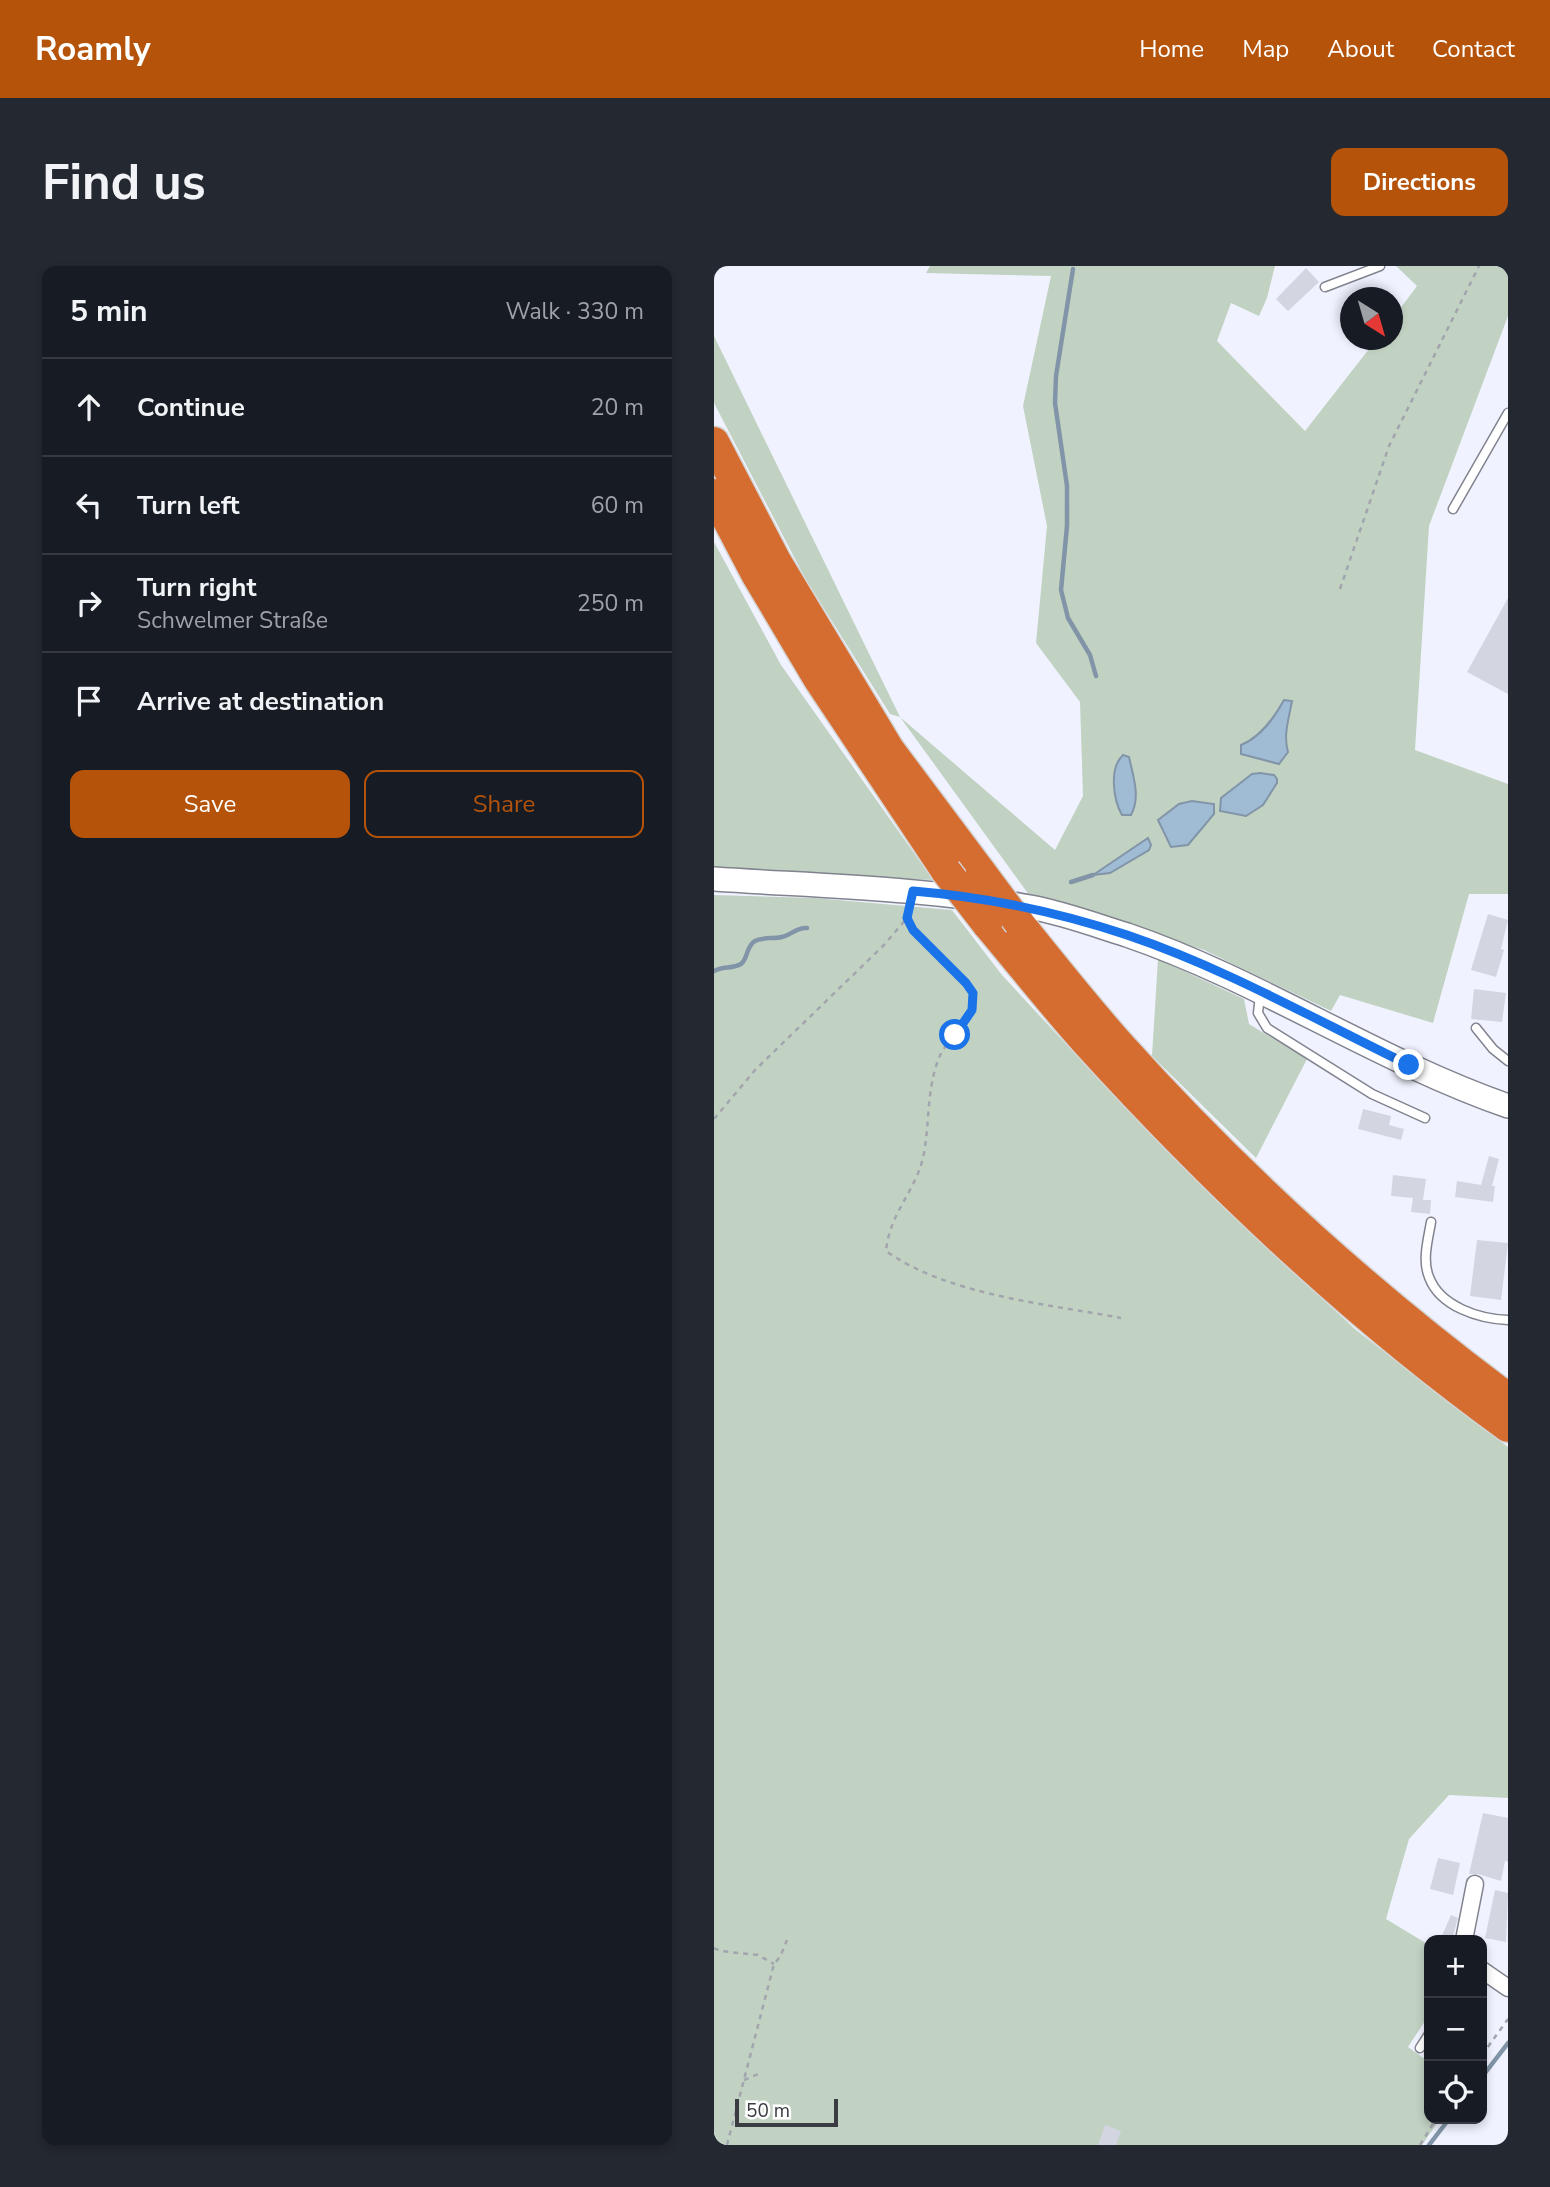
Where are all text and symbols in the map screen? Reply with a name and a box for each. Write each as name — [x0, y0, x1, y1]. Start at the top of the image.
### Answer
text: Roamly — [35, 27, 151, 72]
text: Home — [1139, 33, 1204, 65]
text: Map — [1242, 33, 1289, 65]
text: About — [1327, 33, 1394, 65]
text: Contact — [1432, 33, 1515, 65]
button: Directions — [1331, 148, 1508, 216]
text: Find us — [42, 149, 206, 216]
north arrow — [1340, 287, 1403, 350]
text: 5 min — [70, 291, 148, 332]
text: Walk · 330 m — [505, 296, 644, 327]
icon: ahead — [70, 388, 108, 426]
text: Continue — [137, 390, 245, 425]
text: 20 m — [591, 392, 644, 423]
icon: left — [70, 486, 108, 524]
text: Turn left — [137, 488, 240, 523]
text: 60 m — [591, 490, 644, 521]
text: Turn right — [137, 570, 256, 605]
icon: right — [70, 584, 108, 622]
text: 250 m — [577, 588, 644, 619]
text: Schwelmer Straße — [137, 605, 328, 636]
icon: arrive — [70, 682, 108, 720]
text: Arrive at destination — [137, 684, 384, 719]
button: Save — [70, 770, 350, 838]
button: Share — [364, 770, 644, 838]
route start — [939, 1019, 970, 1050]
route end — [1393, 1049, 1424, 1080]
map controls — [1424, 1935, 1487, 2124]
button: + — [1424, 1935, 1487, 1998]
button: − — [1424, 1998, 1487, 2061]
button: locate — [1424, 2061, 1487, 2124]
scale bar — [735, 2096, 838, 2128]
text: 50 m — [746, 2098, 790, 2124]

